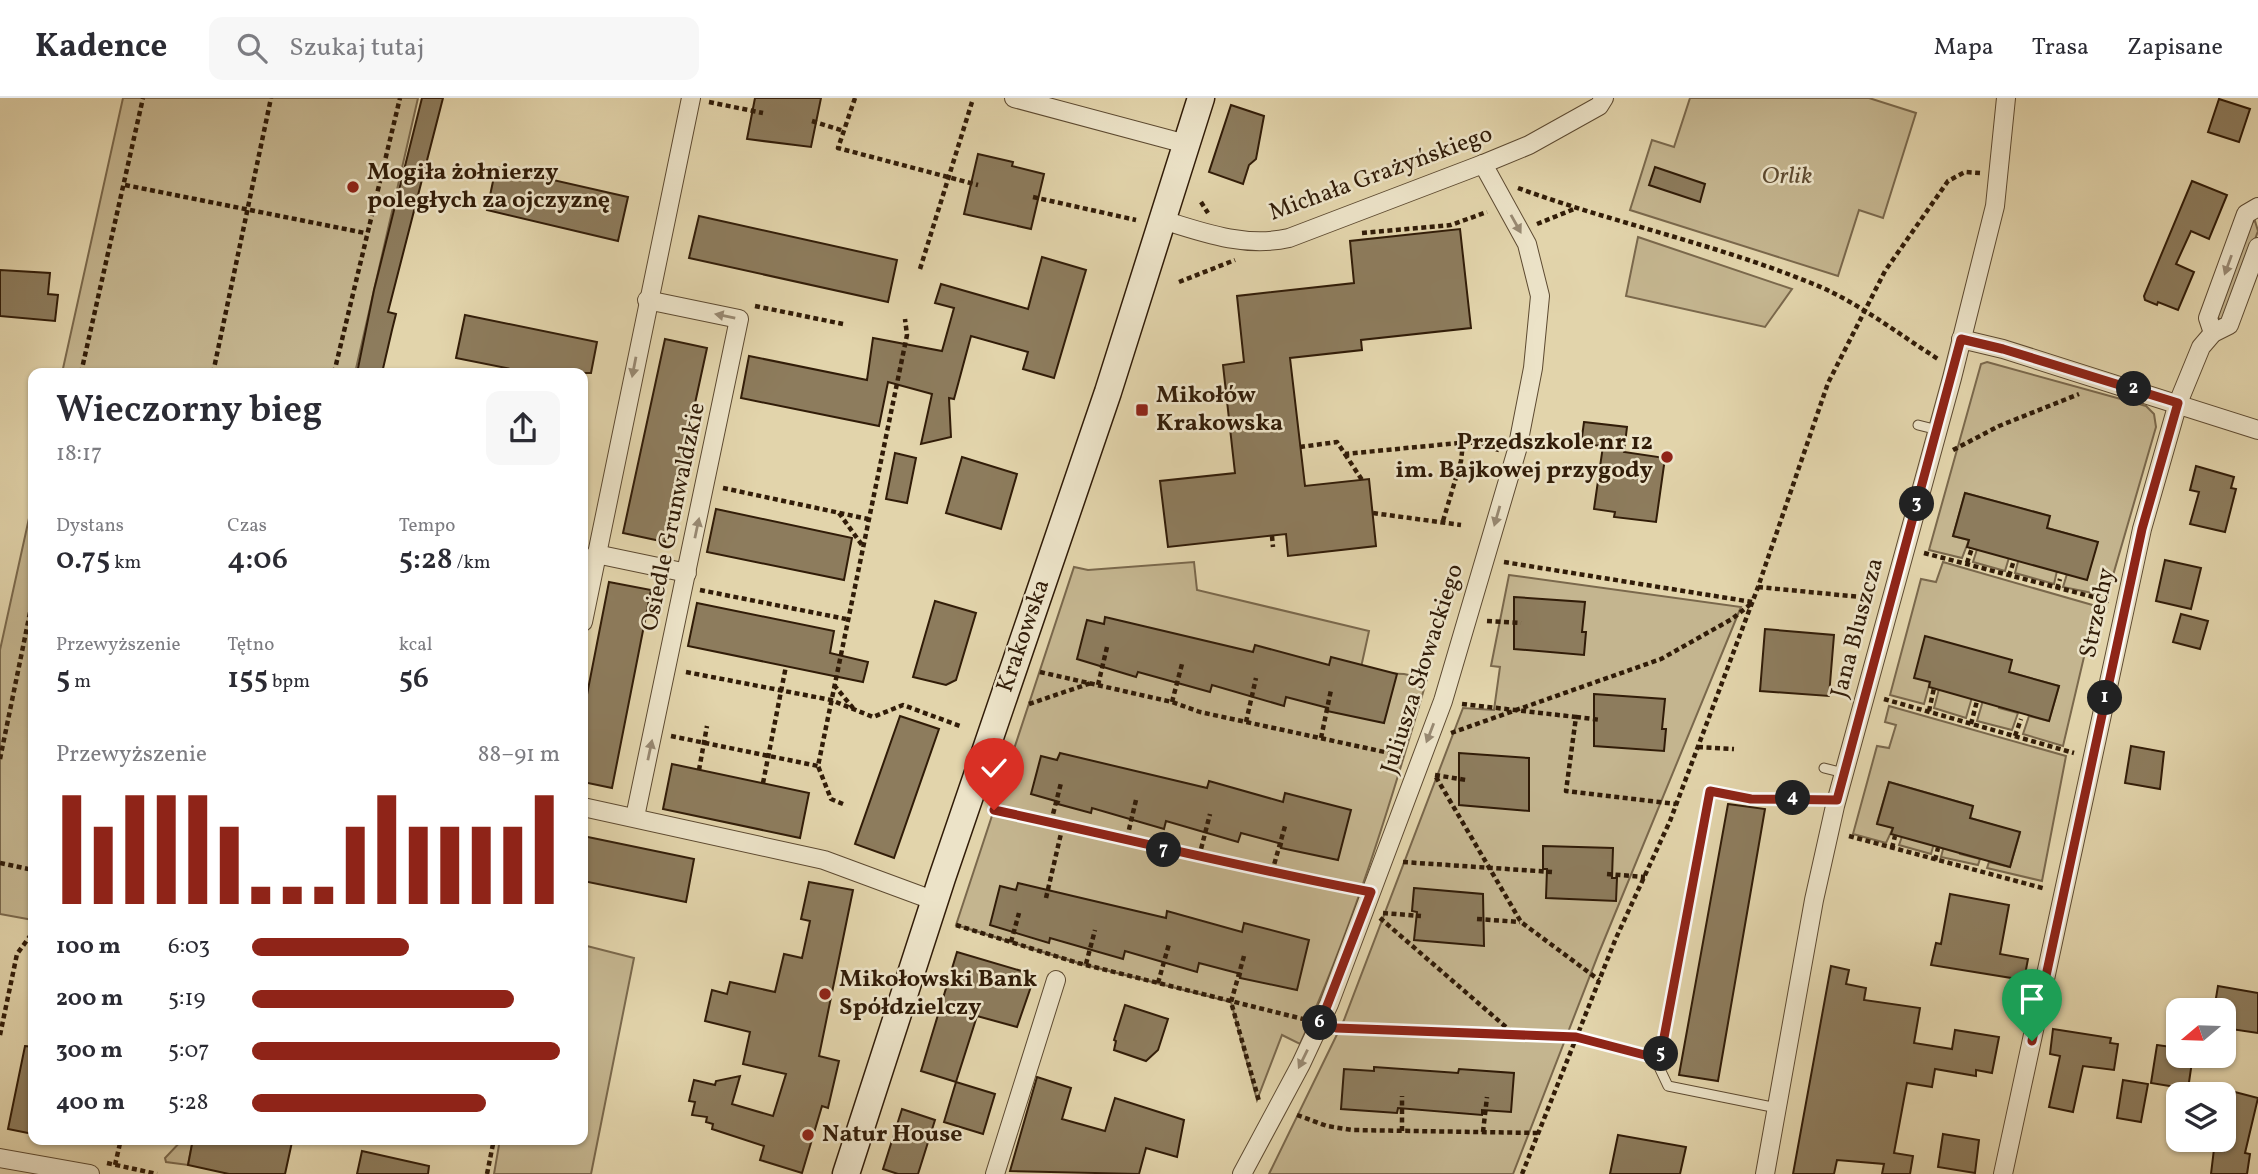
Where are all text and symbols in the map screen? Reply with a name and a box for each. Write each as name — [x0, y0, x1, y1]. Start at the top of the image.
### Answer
search box — [209, 17, 699, 80]
text: Kadence — [35, 25, 167, 71]
icon: search — [233, 29, 271, 67]
text: Szukaj tutaj — [289, 30, 424, 66]
text: Mapa — [1934, 31, 1994, 65]
text: Trasa — [2032, 31, 2089, 65]
text: Zapisane — [2127, 31, 2223, 65]
street label: Michała Grażyńskiego — [1264, 118, 1498, 230]
place label: Mogiła żołnierzy poległych za ojczyznę — [367, 156, 610, 218]
park label: Orlik — [1762, 160, 1812, 194]
marker: Mogiła żołnierzy poległych za ojczyznę — [345, 179, 361, 195]
one-way arrow — [1510, 214, 1522, 234]
one-way arrow — [2222, 255, 2233, 276]
one-way arrow — [714, 310, 736, 321]
one-way arrow — [628, 356, 639, 378]
pin: 2 — [2116, 372, 2152, 406]
text: 2 — [2129, 375, 2138, 401]
place label: Mikołów Krakowska — [1156, 379, 1283, 441]
text: Wieczorny bieg — [56, 385, 323, 438]
button: share — [486, 391, 560, 465]
street label: Osiedle Grunwaldzkie — [633, 400, 715, 634]
marker: Mikołów Krakowska — [1134, 402, 1150, 418]
place label: Przedszkole nr 12 im. Bajkowej przygody — [1395, 426, 1654, 488]
text: 18:17 — [56, 438, 102, 470]
marker: Przedszkole nr 12 im. Bajkowej przygody — [1659, 449, 1675, 465]
pin: 3 — [1899, 486, 1934, 522]
text: 3 — [1912, 490, 1921, 516]
one-way arrow — [1491, 506, 1501, 527]
text: Dystans — [56, 513, 124, 539]
text: Czas — [227, 513, 267, 539]
text: Tempo — [399, 513, 455, 539]
one-way arrow — [691, 517, 702, 539]
text: 0.75 — [56, 539, 110, 581]
text: 4:06 — [227, 539, 288, 581]
text: 5:28 — [399, 539, 453, 581]
text: km — [110, 550, 141, 576]
text: /km — [453, 550, 491, 576]
street label: Jana Bluszcza — [1823, 554, 1893, 702]
street label: Juliusza Słowackiego — [1373, 560, 1473, 778]
street label: Strzechy — [2072, 565, 2124, 661]
street label: Krakowska — [989, 575, 1059, 697]
text: Przewyższenie — [56, 632, 181, 658]
text: Tętno — [227, 632, 274, 658]
text: kcal — [399, 632, 432, 658]
text: 5 — [56, 658, 70, 700]
text: 155 — [227, 658, 268, 700]
text: 56 — [399, 658, 429, 700]
text: m — [70, 669, 91, 695]
text: bpm — [268, 669, 310, 695]
pin: 1 — [2088, 680, 2122, 716]
text: 1 — [2101, 684, 2108, 710]
one-way arrow — [1425, 723, 1436, 744]
pin — [964, 738, 1024, 810]
text: Przewyższenie — [56, 739, 207, 771]
text: 88–91 m — [478, 739, 560, 771]
one-way arrow — [644, 739, 655, 761]
icon: check — [975, 749, 1013, 787]
pin: 4 — [1776, 780, 1811, 816]
text: 4 — [1787, 784, 1798, 810]
pin: 7 — [1146, 832, 1182, 868]
text: 7 — [1159, 836, 1168, 862]
text: 100 m — [56, 931, 121, 963]
text: 6:03 — [168, 931, 210, 963]
place label: Mikołowski Bank Spółdzielczy — [839, 963, 1038, 1025]
pin — [2002, 969, 2062, 1041]
icon: arrive — [2013, 980, 2051, 1018]
text: 200 m — [56, 983, 123, 1015]
text: 5:19 — [168, 983, 205, 1015]
marker: Mikołowski Bank Spółdzielczy — [817, 986, 833, 1002]
north arrow — [2166, 998, 2236, 1068]
map controls — [2166, 998, 2236, 1152]
pin: 6 — [1302, 1006, 1338, 1040]
text: 6 — [1314, 1009, 1325, 1035]
text: 300 m — [56, 1035, 123, 1067]
text: 5:07 — [168, 1035, 209, 1067]
pin: 5 — [1644, 1037, 1678, 1072]
text: 5 — [1656, 1040, 1665, 1066]
one-way arrow — [1298, 1049, 1309, 1069]
button: layers — [2166, 1082, 2236, 1152]
text: 400 m — [56, 1087, 125, 1119]
text: 5:28 — [168, 1087, 209, 1119]
place label: Natur House — [822, 1118, 963, 1152]
marker: Natur House — [800, 1127, 816, 1143]

